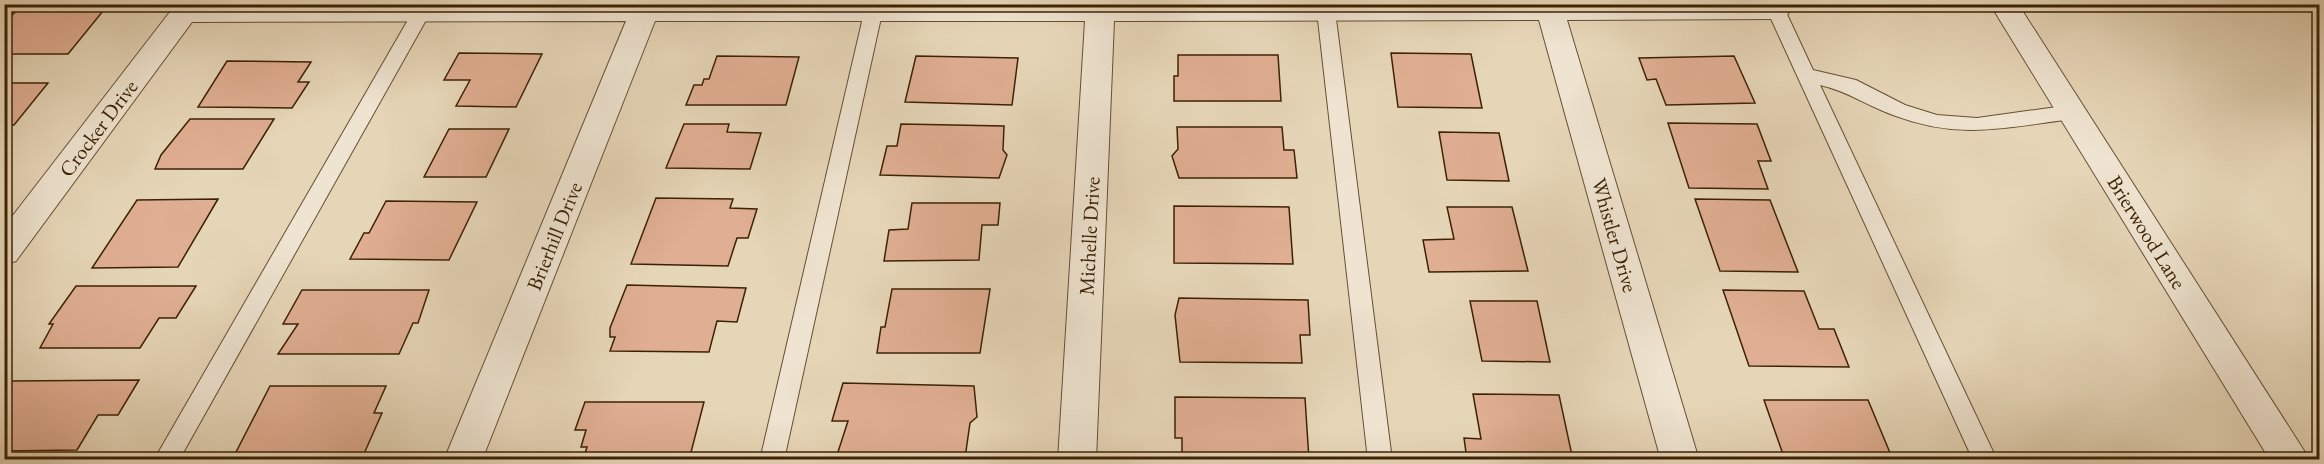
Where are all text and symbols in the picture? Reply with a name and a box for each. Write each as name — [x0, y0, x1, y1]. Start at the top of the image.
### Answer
street label: Crocker Drive — [53, 74, 143, 182]
street label: Brierwood Lane — [2101, 170, 2193, 294]
street label: Whistler Drive — [1586, 175, 1644, 295]
street label: Michelle Drive — [1072, 176, 1106, 296]
street label: Brierhill Drive — [520, 178, 588, 294]

